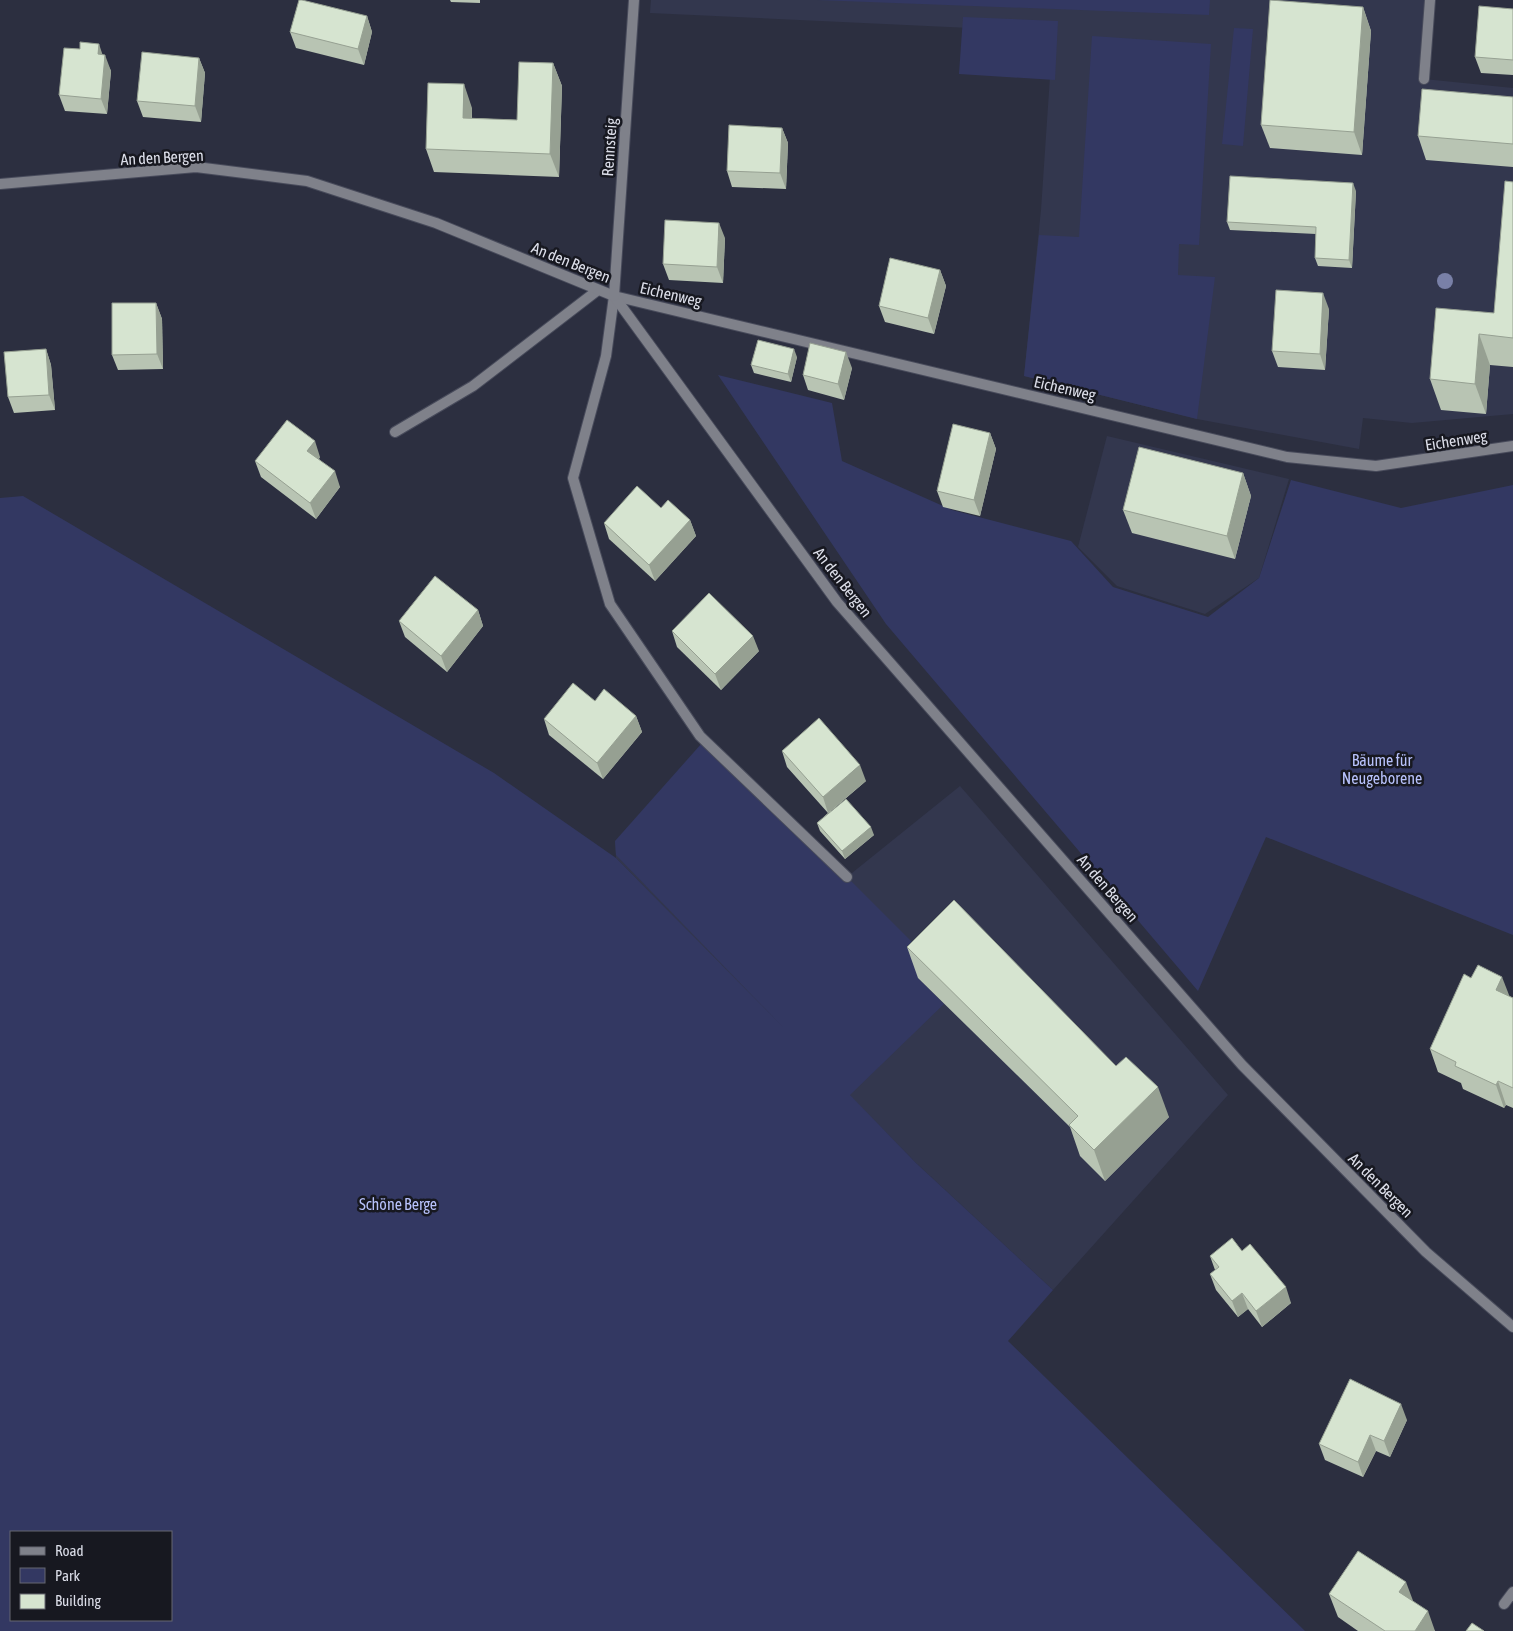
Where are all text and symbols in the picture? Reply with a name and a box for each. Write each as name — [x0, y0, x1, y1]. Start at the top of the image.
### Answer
street label: Rennsteig — [598, 117, 621, 177]
street label: An den Bergen — [120, 146, 204, 169]
street label: An den Bergen — [529, 238, 613, 287]
street label: Eichenweg — [638, 278, 704, 311]
street label: Eichenweg — [1032, 372, 1098, 405]
street label: Eichenweg — [1424, 426, 1489, 455]
street label: An den Bergen — [809, 544, 876, 621]
park label: Bäume für Neugeborene — [1342, 751, 1422, 788]
street label: An den Bergen — [1073, 851, 1142, 926]
street label: An den Bergen — [1344, 1149, 1417, 1222]
park label: Schöne Berge — [359, 1195, 437, 1214]
legend — [10, 1531, 172, 1621]
text: Road — [55, 1542, 84, 1559]
text: Park — [55, 1567, 80, 1584]
text: Building — [55, 1592, 101, 1609]

